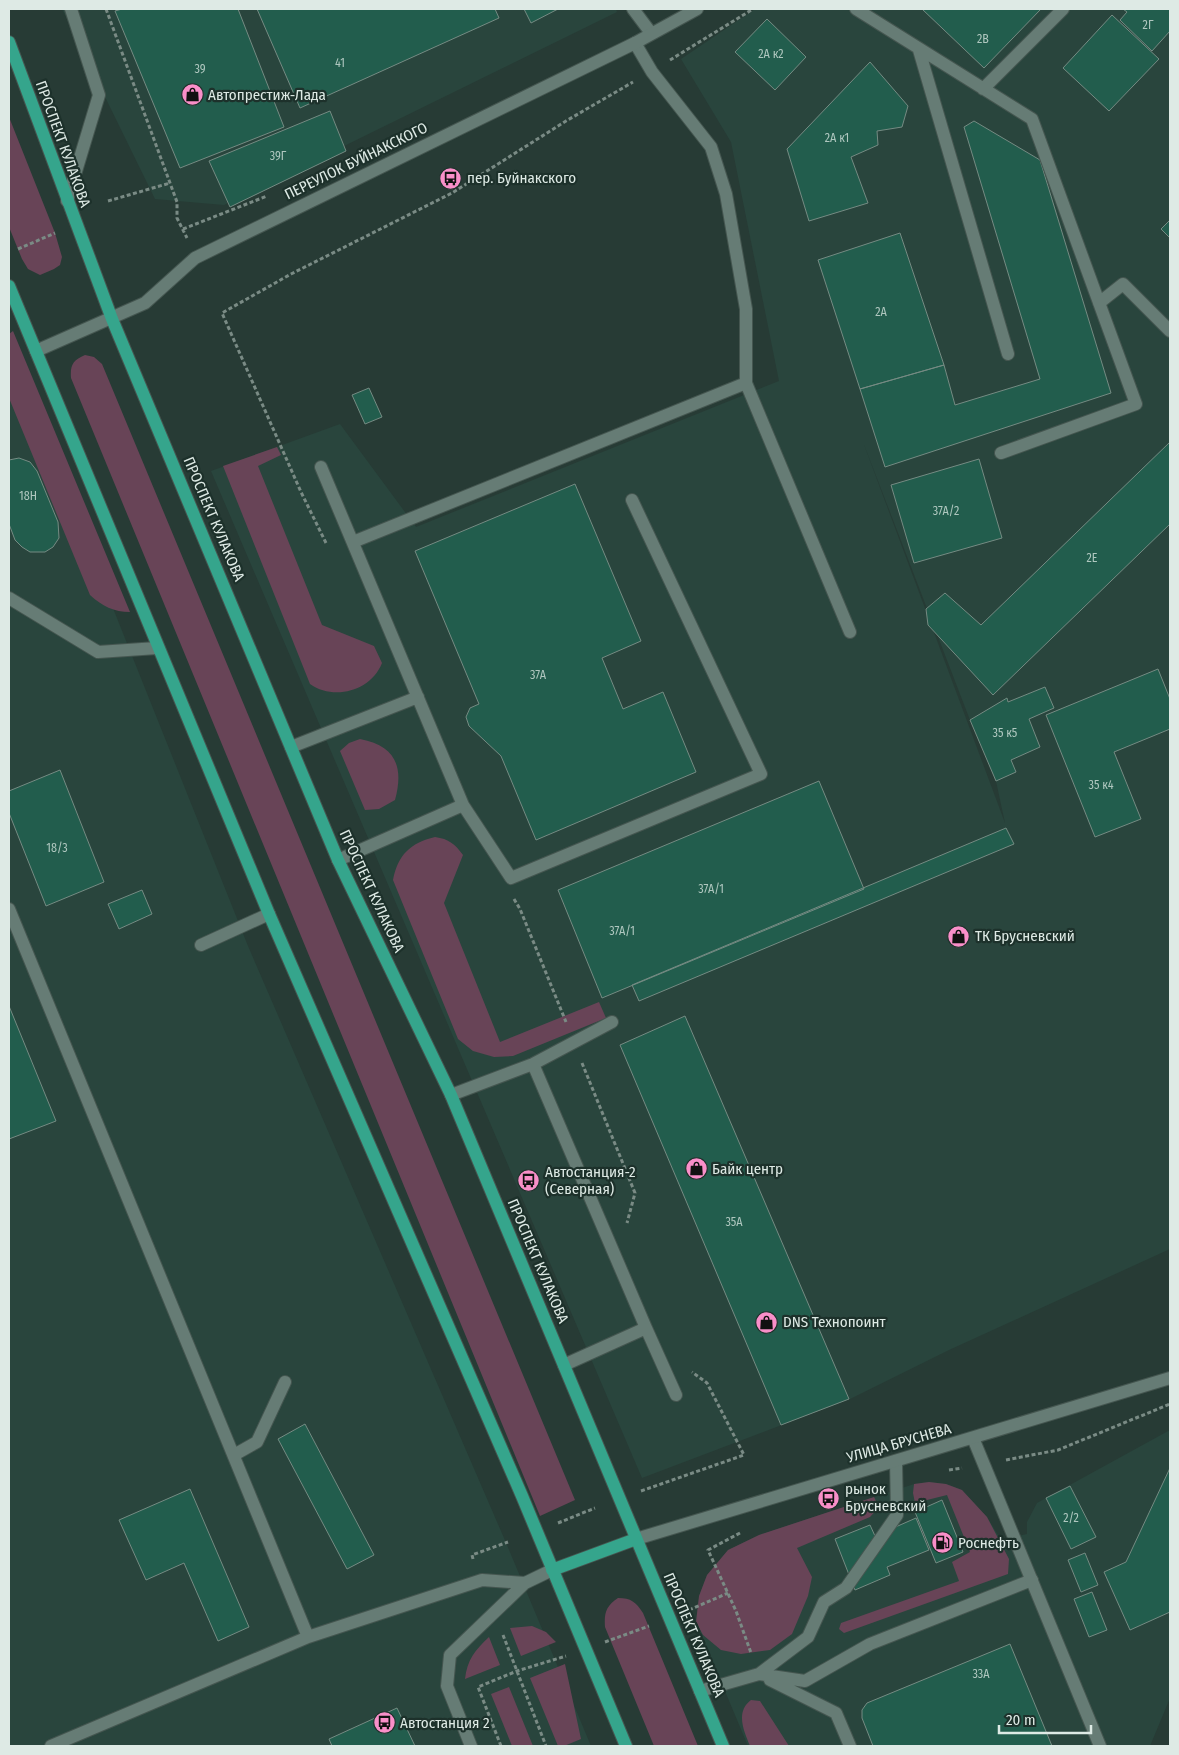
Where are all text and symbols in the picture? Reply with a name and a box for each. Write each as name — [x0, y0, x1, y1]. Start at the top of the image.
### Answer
house number: 2Г — [1143, 18, 1154, 32]
house number: 2В — [977, 32, 989, 46]
house number: 2А к2 — [758, 47, 784, 61]
house number: 41 — [335, 56, 345, 70]
house number: 39 — [194, 62, 206, 76]
street label: ПРОСПЕКТ КУЛАКОВА — [32, 78, 94, 210]
shop icon: Автопрестиж-Лада — [180, 83, 204, 107]
place label: Автопрестиж-Лада — [208, 86, 326, 104]
street label: ПЕРЕУЛОК БУЙНАКСКОГО — [282, 119, 430, 203]
house number: 2А к1 — [825, 131, 849, 145]
house number: 39Г — [270, 149, 287, 163]
bus stop icon: пер. Буйнакского — [439, 166, 463, 190]
place label: пер. Буйнакского — [467, 169, 576, 187]
house number: 2А — [875, 305, 887, 319]
street label: ПРОСПЕКТ КУЛАКОВА — [180, 454, 248, 584]
house number: 18Н — [19, 489, 37, 503]
house number: 37А/2 — [933, 504, 959, 518]
house number: 2Е — [1087, 551, 1098, 565]
house number: 37А — [530, 668, 547, 682]
house number: 35 к5 — [993, 726, 1018, 740]
house number: 35 к4 — [1089, 778, 1114, 792]
street label: ПРОСПЕКТ КУЛАКОВА — [336, 827, 408, 955]
house number: 18/3 — [46, 841, 68, 855]
house number: 37А/1 — [698, 882, 724, 896]
house number: 37А/1 — [609, 924, 635, 938]
shop icon: ТК Брусневский — [947, 924, 971, 948]
place label: ТК Брусневский — [975, 927, 1075, 945]
shop icon: Байк центр — [684, 1157, 708, 1181]
place label: Байк центр — [712, 1160, 783, 1178]
place label: Автостанция-2 (Северная) — [545, 1163, 636, 1198]
bus stop icon: Автостанция-2 (Северная) — [517, 1169, 541, 1193]
street label: ПРОСПЕКТ КУЛАКОВА — [504, 1196, 572, 1326]
house number: 35А — [725, 1215, 743, 1229]
shop icon: DNS Технопоинт — [755, 1310, 779, 1334]
place label: DNS Технопоинт — [783, 1313, 887, 1331]
street label: УЛИЦА БРУСНЕВА — [844, 1419, 953, 1467]
place label: рынок Брусневский — [845, 1480, 926, 1515]
bus stop icon: рынок Брусневский — [817, 1486, 841, 1510]
house number: 2/2 — [1063, 1511, 1079, 1525]
fuel station icon: Роснефть — [930, 1531, 954, 1555]
place label: Роснефть — [958, 1534, 1019, 1552]
street label: ПРОСПЕКТ КУЛАКОВА — [660, 1570, 728, 1700]
house number: 33А — [972, 1667, 990, 1681]
scale bar — [999, 1702, 1092, 1734]
bus stop icon: Автостанция 2 — [372, 1711, 396, 1735]
text: 20 m — [1006, 1711, 1036, 1729]
place label: Автостанция 2 — [400, 1714, 490, 1732]

